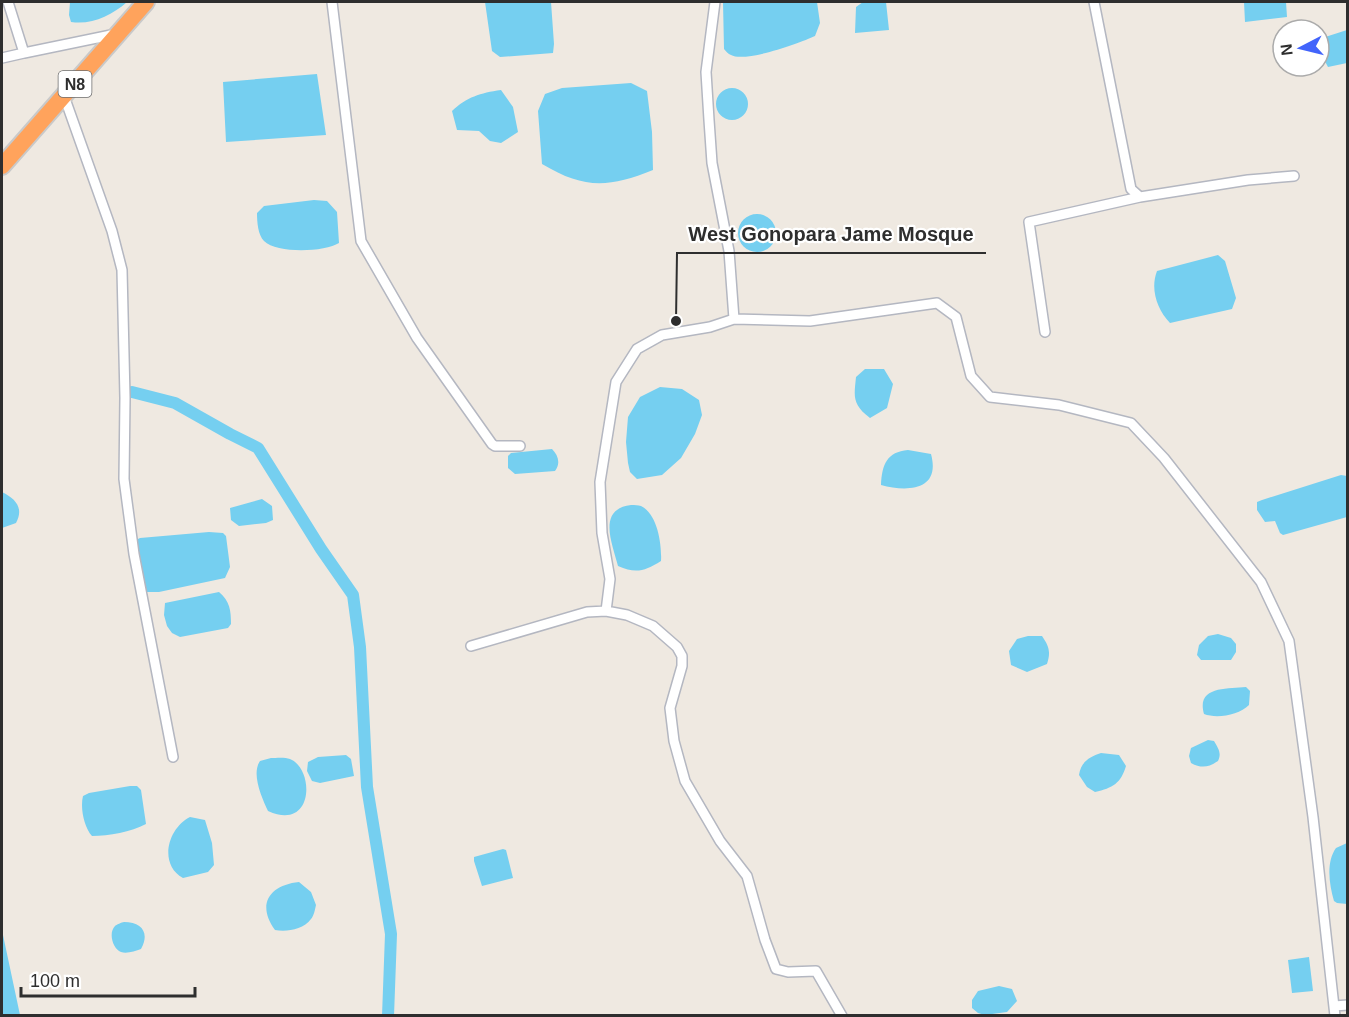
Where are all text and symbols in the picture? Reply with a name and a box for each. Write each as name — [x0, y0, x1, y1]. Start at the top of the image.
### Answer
north arrow — [1271, 18, 1331, 78]
text: N — [1277, 43, 1296, 57]
road number: N8 — [58, 71, 92, 97]
callout: West Gonopara Jame Mosque — [677, 215, 986, 253]
text: West Gonopara Jame Mosque — [688, 223, 974, 245]
scale bar — [21, 960, 195, 998]
text: 100 m — [30, 971, 80, 991]

